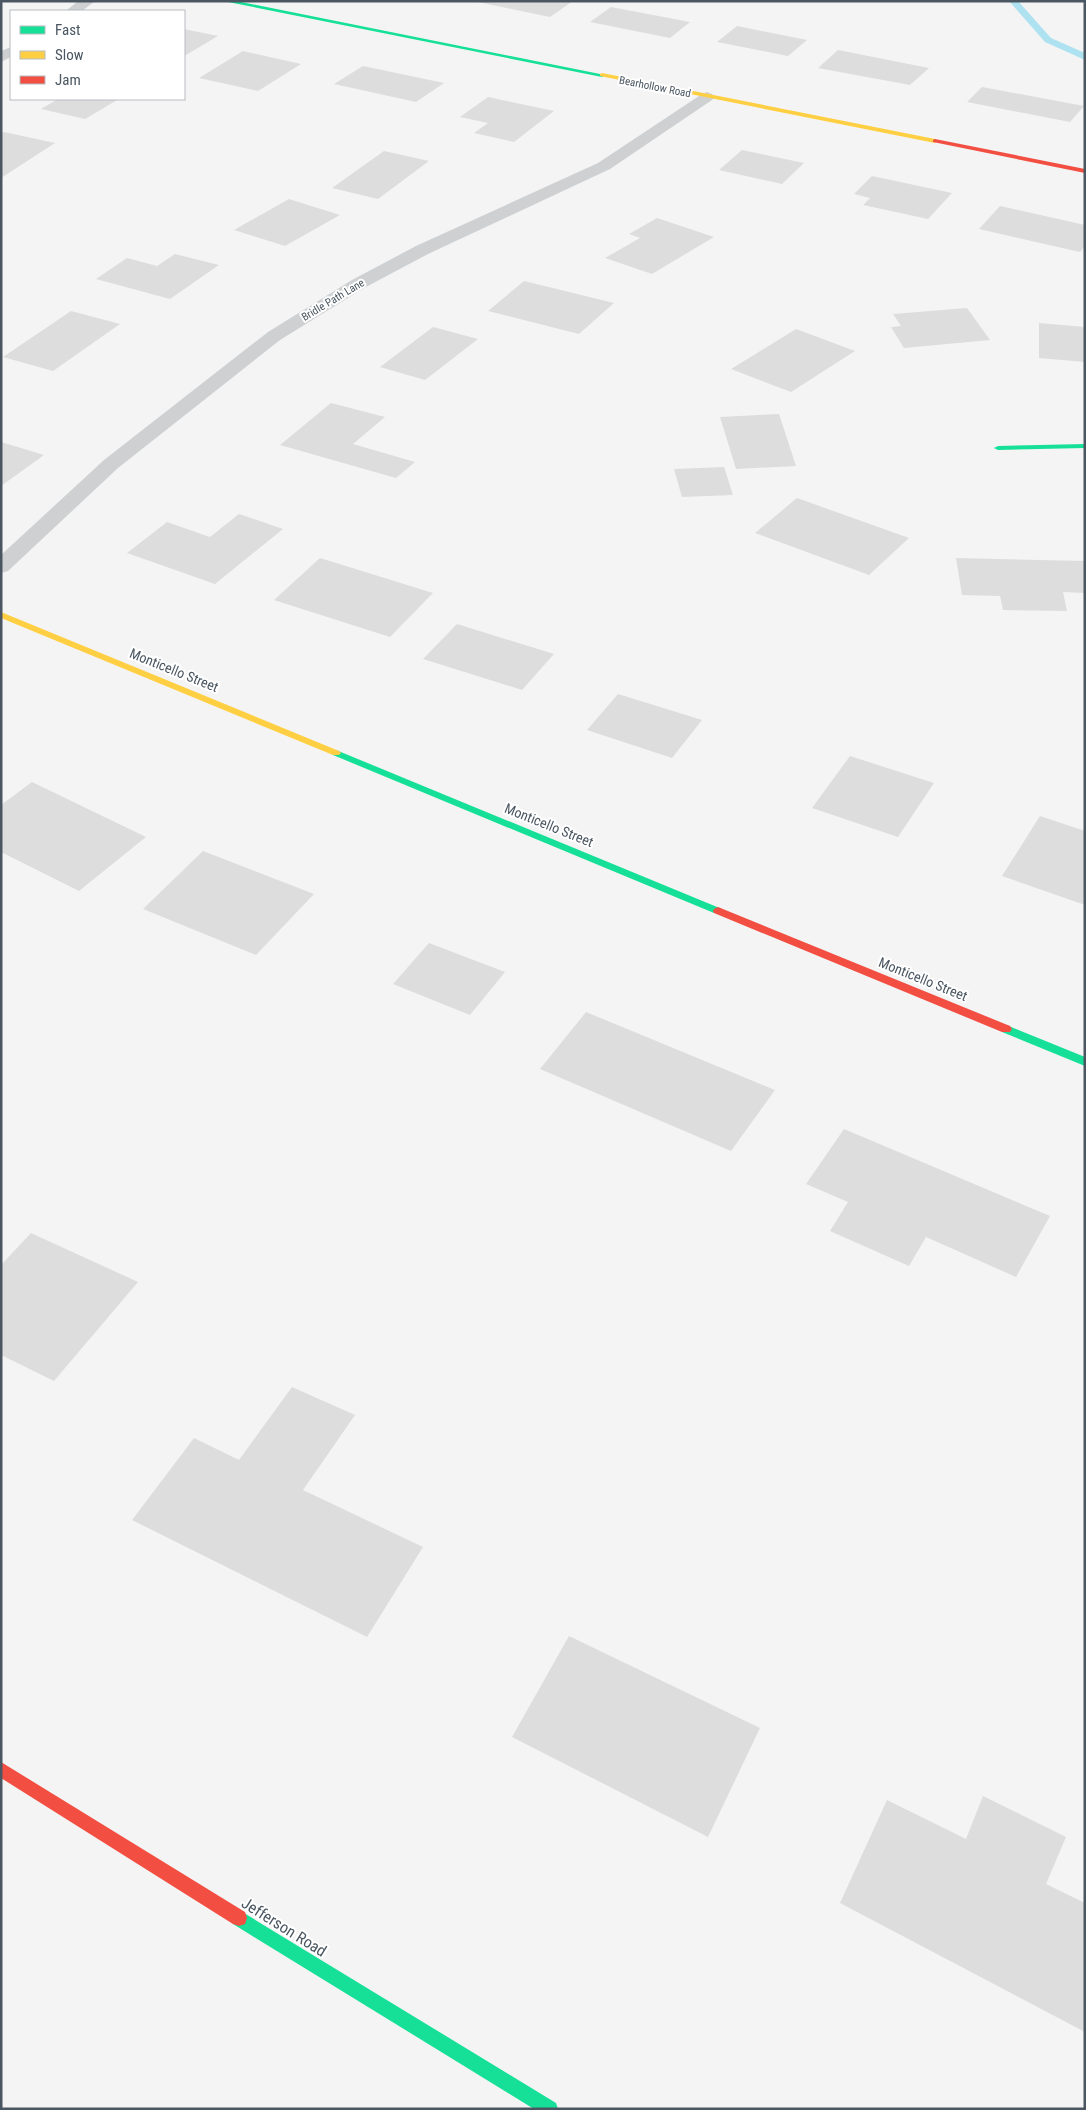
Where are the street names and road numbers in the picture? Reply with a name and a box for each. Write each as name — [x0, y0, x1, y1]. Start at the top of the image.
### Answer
street label: Bearhollow Road — [618, 74, 692, 100]
street label: Bridle Path Lane — [299, 276, 367, 324]
street label: Monticello Street — [127, 645, 221, 695]
street label: Monticello Street — [502, 800, 596, 850]
street label: Monticello Street — [876, 954, 970, 1004]
street label: Jefferson Road — [238, 1893, 330, 1961]

